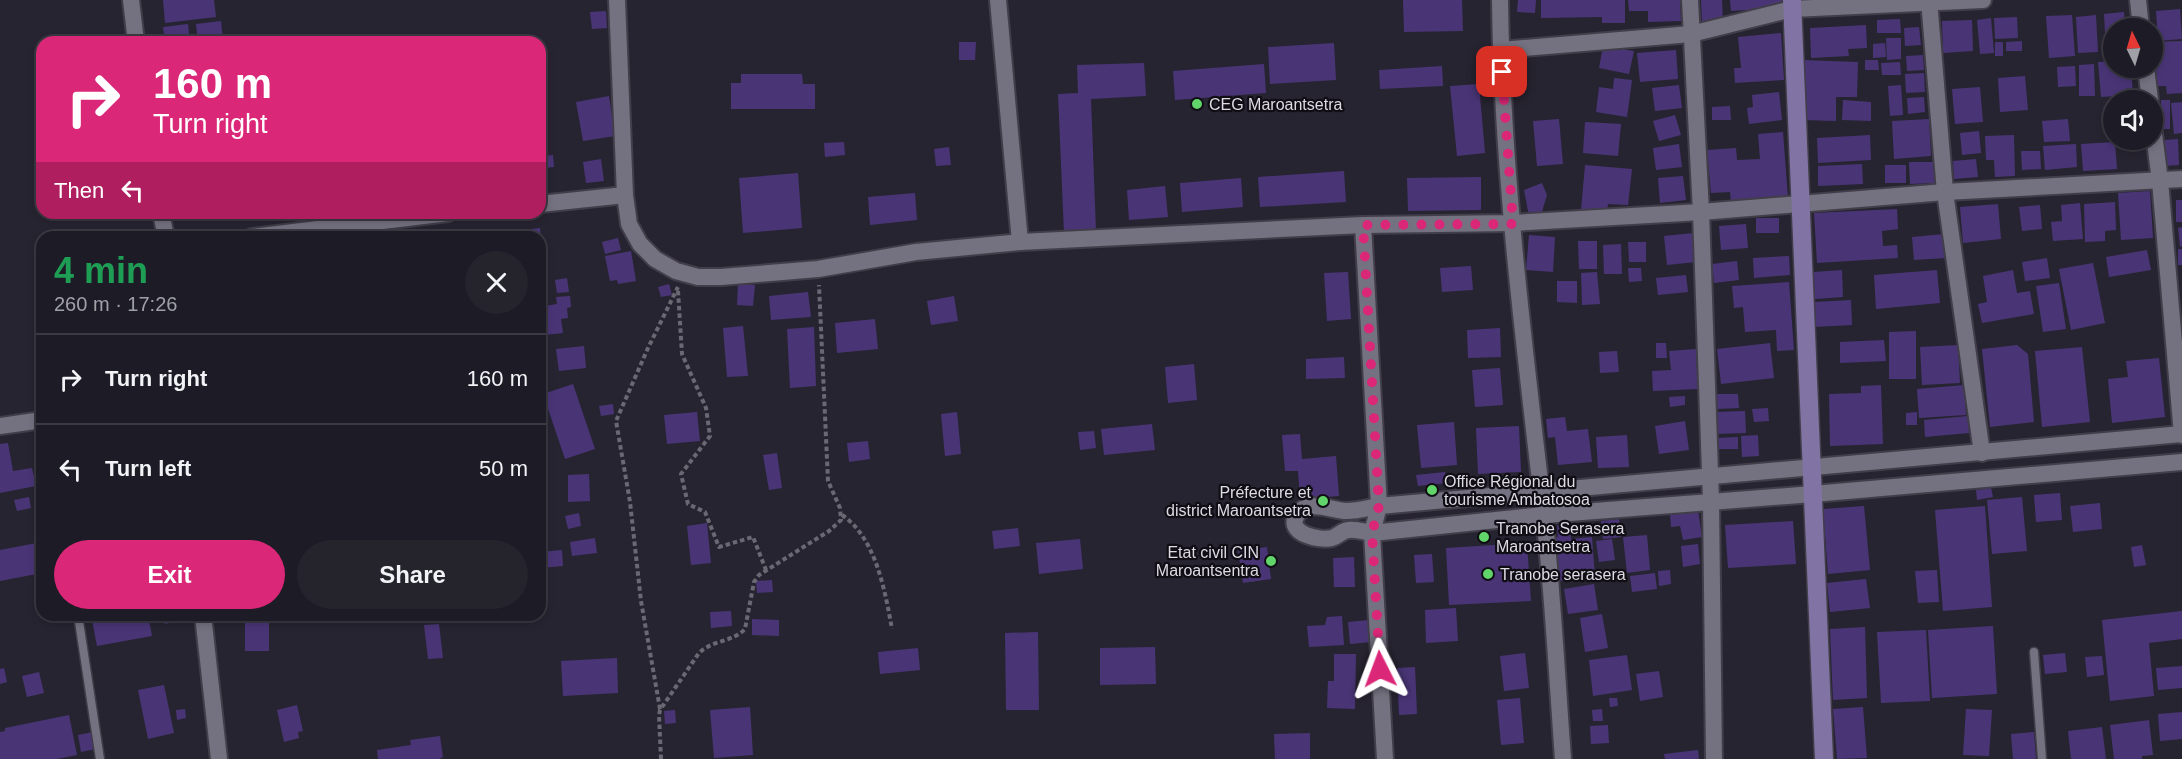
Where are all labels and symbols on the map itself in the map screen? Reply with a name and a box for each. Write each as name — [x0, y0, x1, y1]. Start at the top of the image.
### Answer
north arrow — [2103, 18, 2163, 78]
pin — [1476, 46, 1527, 97]
place label: CEG Maroantsetra — [1209, 96, 1342, 113]
marker: CEG Maroantsetra — [1190, 97, 1204, 111]
place label: Office Régional du tourisme Ambatosoa — [1444, 473, 1590, 508]
marker: Office Régional du tourisme Ambatosoa — [1425, 483, 1439, 497]
place label: Préfecture et district Maroantsetra — [1166, 484, 1312, 519]
marker: Préfecture et district Maroantsetra — [1316, 494, 1330, 508]
place label: Tranobe Serasera Maroantsetra — [1496, 520, 1624, 555]
marker: Tranobe Serasera Maroantsetra — [1477, 530, 1491, 544]
place label: Etat civil CIN Maroantsentra — [1156, 544, 1259, 579]
marker: Etat civil CIN Maroantsentra — [1264, 554, 1278, 568]
place label: Tranobe serasera — [1500, 566, 1626, 583]
marker: Tranobe serasera — [1481, 567, 1495, 581]
position arrow — [1348, 637, 1412, 701]

